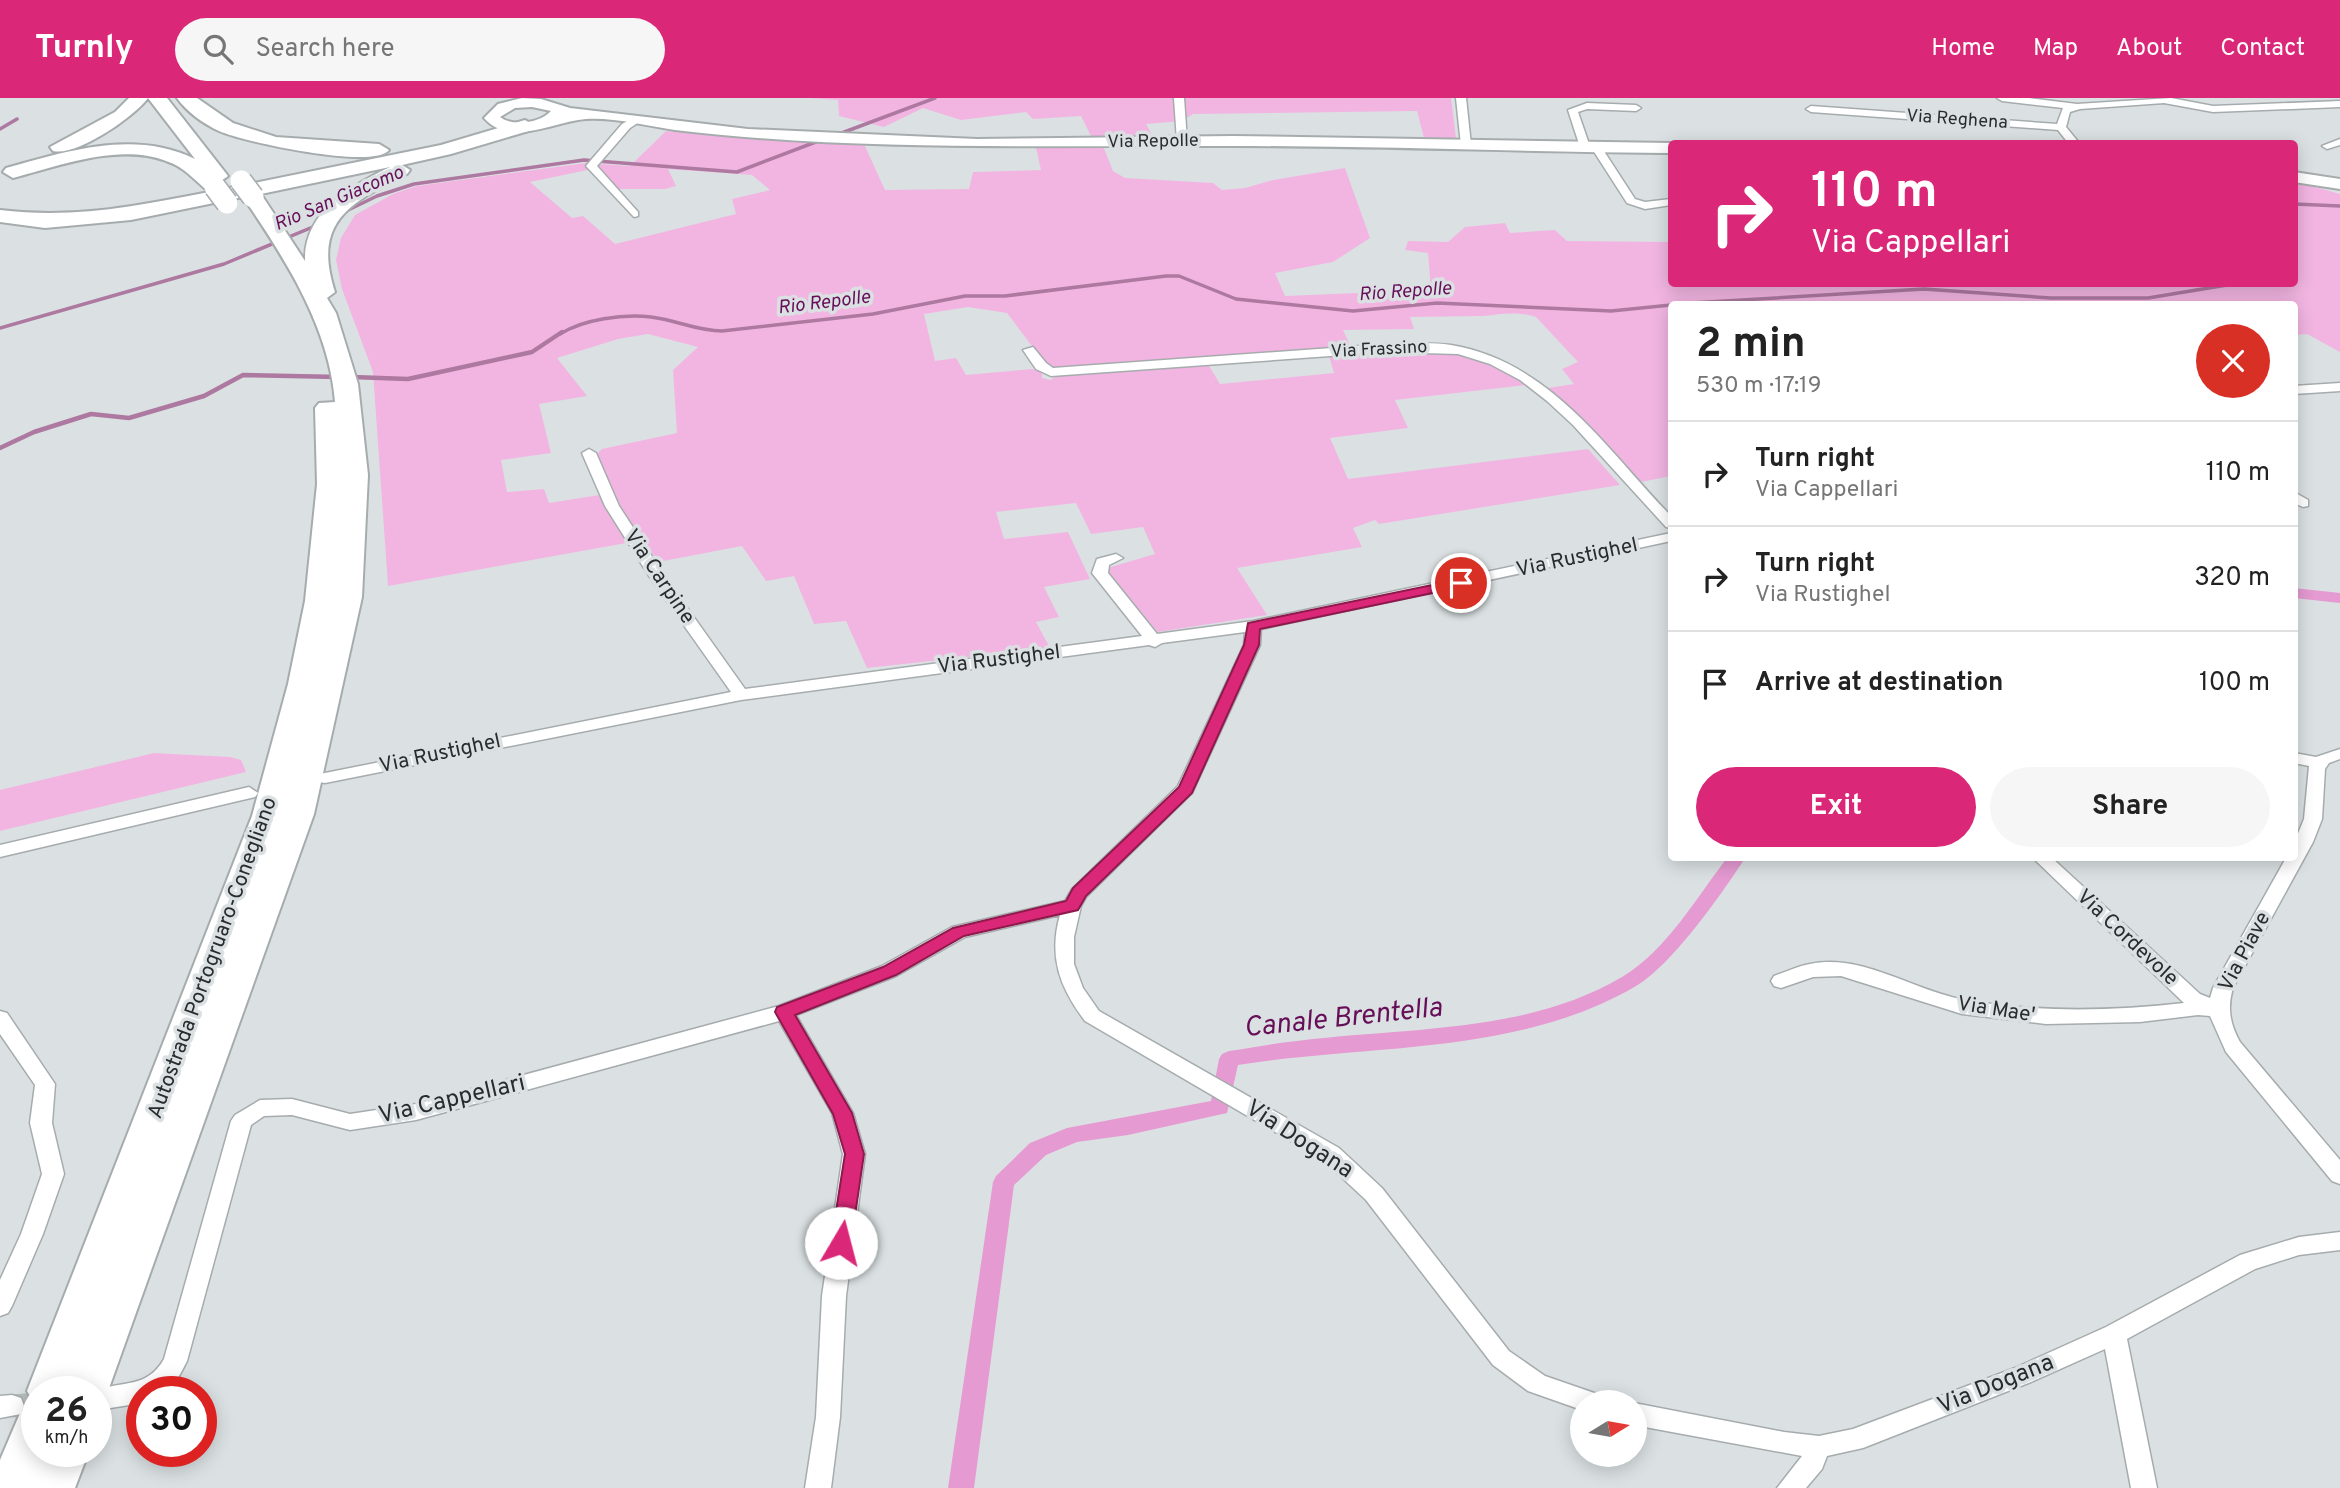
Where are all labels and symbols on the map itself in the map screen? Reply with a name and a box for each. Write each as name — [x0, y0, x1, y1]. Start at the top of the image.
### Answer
street label: Via Reghena — [1906, 105, 2008, 135]
street label: Via Repolle — [1107, 130, 1199, 154]
water label: Rio San Giacomo — [271, 161, 408, 237]
water label: Rio Repolle — [1358, 277, 1452, 307]
water label: Rio Repolle — [777, 285, 872, 321]
street label: Via Frassino — [1330, 336, 1428, 364]
street label: Via Carpine — [617, 524, 701, 630]
street label: Via Rustighel — [1514, 532, 1640, 584]
pin — [1431, 553, 1491, 613]
street label: Via Rustighel — [936, 639, 1062, 681]
street label: Via Rustighel — [377, 728, 503, 780]
street label: Autostrada Portogruaro-Conegliano — [142, 794, 284, 1122]
street label: Via Cordevole — [2070, 884, 2184, 992]
street label: Via Piave — [2213, 907, 2277, 997]
water label: Canale Brentella — [1242, 991, 1444, 1047]
street label: Via Mae' — [1955, 991, 2037, 1029]
street label: Via Cappellari — [376, 1069, 528, 1131]
street label: Via Dogana — [1239, 1094, 1359, 1186]
position arrow — [804, 1206, 878, 1280]
street label: Via Dogana — [1933, 1348, 2059, 1422]
speed limit sign: 30 — [126, 1376, 217, 1467]
north arrow — [1570, 1390, 1647, 1466]

